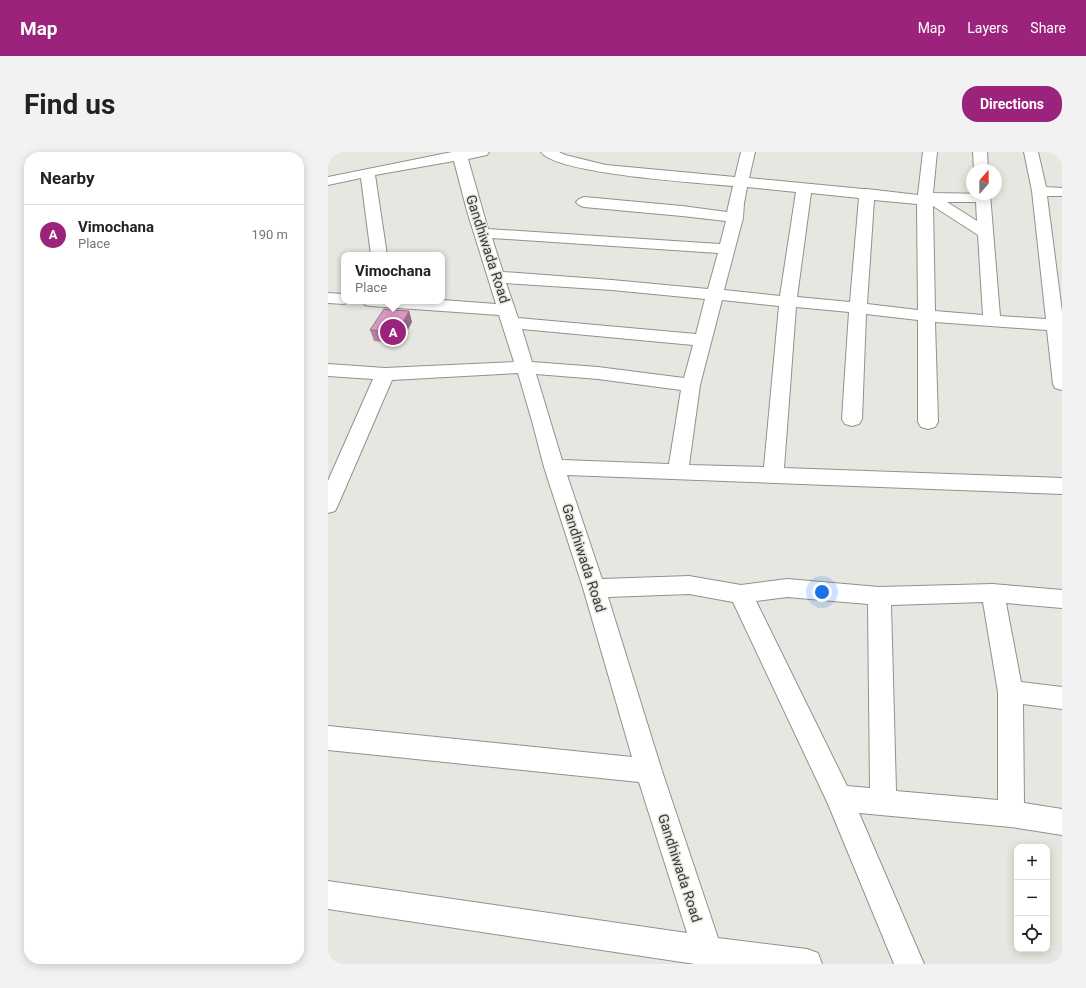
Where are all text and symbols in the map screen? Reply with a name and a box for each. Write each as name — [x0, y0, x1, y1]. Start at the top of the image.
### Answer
text: Map — [20, 17, 58, 40]
text: Map — [918, 20, 945, 36]
text: Layers — [967, 20, 1008, 36]
text: Share — [1030, 20, 1066, 36]
button: Directions — [962, 86, 1062, 122]
text: Find us — [24, 88, 115, 121]
north arrow — [966, 164, 1002, 200]
text: Nearby — [40, 168, 95, 188]
street label: Gandhiwada Road — [463, 193, 513, 305]
text: Vimochana — [78, 218, 154, 236]
text: A — [49, 227, 57, 242]
text: 190 m — [251, 227, 288, 242]
text: Place — [78, 236, 110, 251]
popup — [341, 252, 445, 304]
text: Vimochana — [355, 262, 431, 280]
text: Place — [355, 280, 387, 295]
pin: A — [380, 317, 406, 347]
street label: Gandhiwada Road — [559, 502, 609, 614]
your location — [812, 582, 832, 602]
street label: Gandhiwada Road — [655, 812, 705, 924]
map controls — [1014, 844, 1050, 952]
button: + — [1014, 844, 1050, 880]
button: − — [1014, 880, 1050, 916]
button: locate — [1014, 916, 1050, 952]

